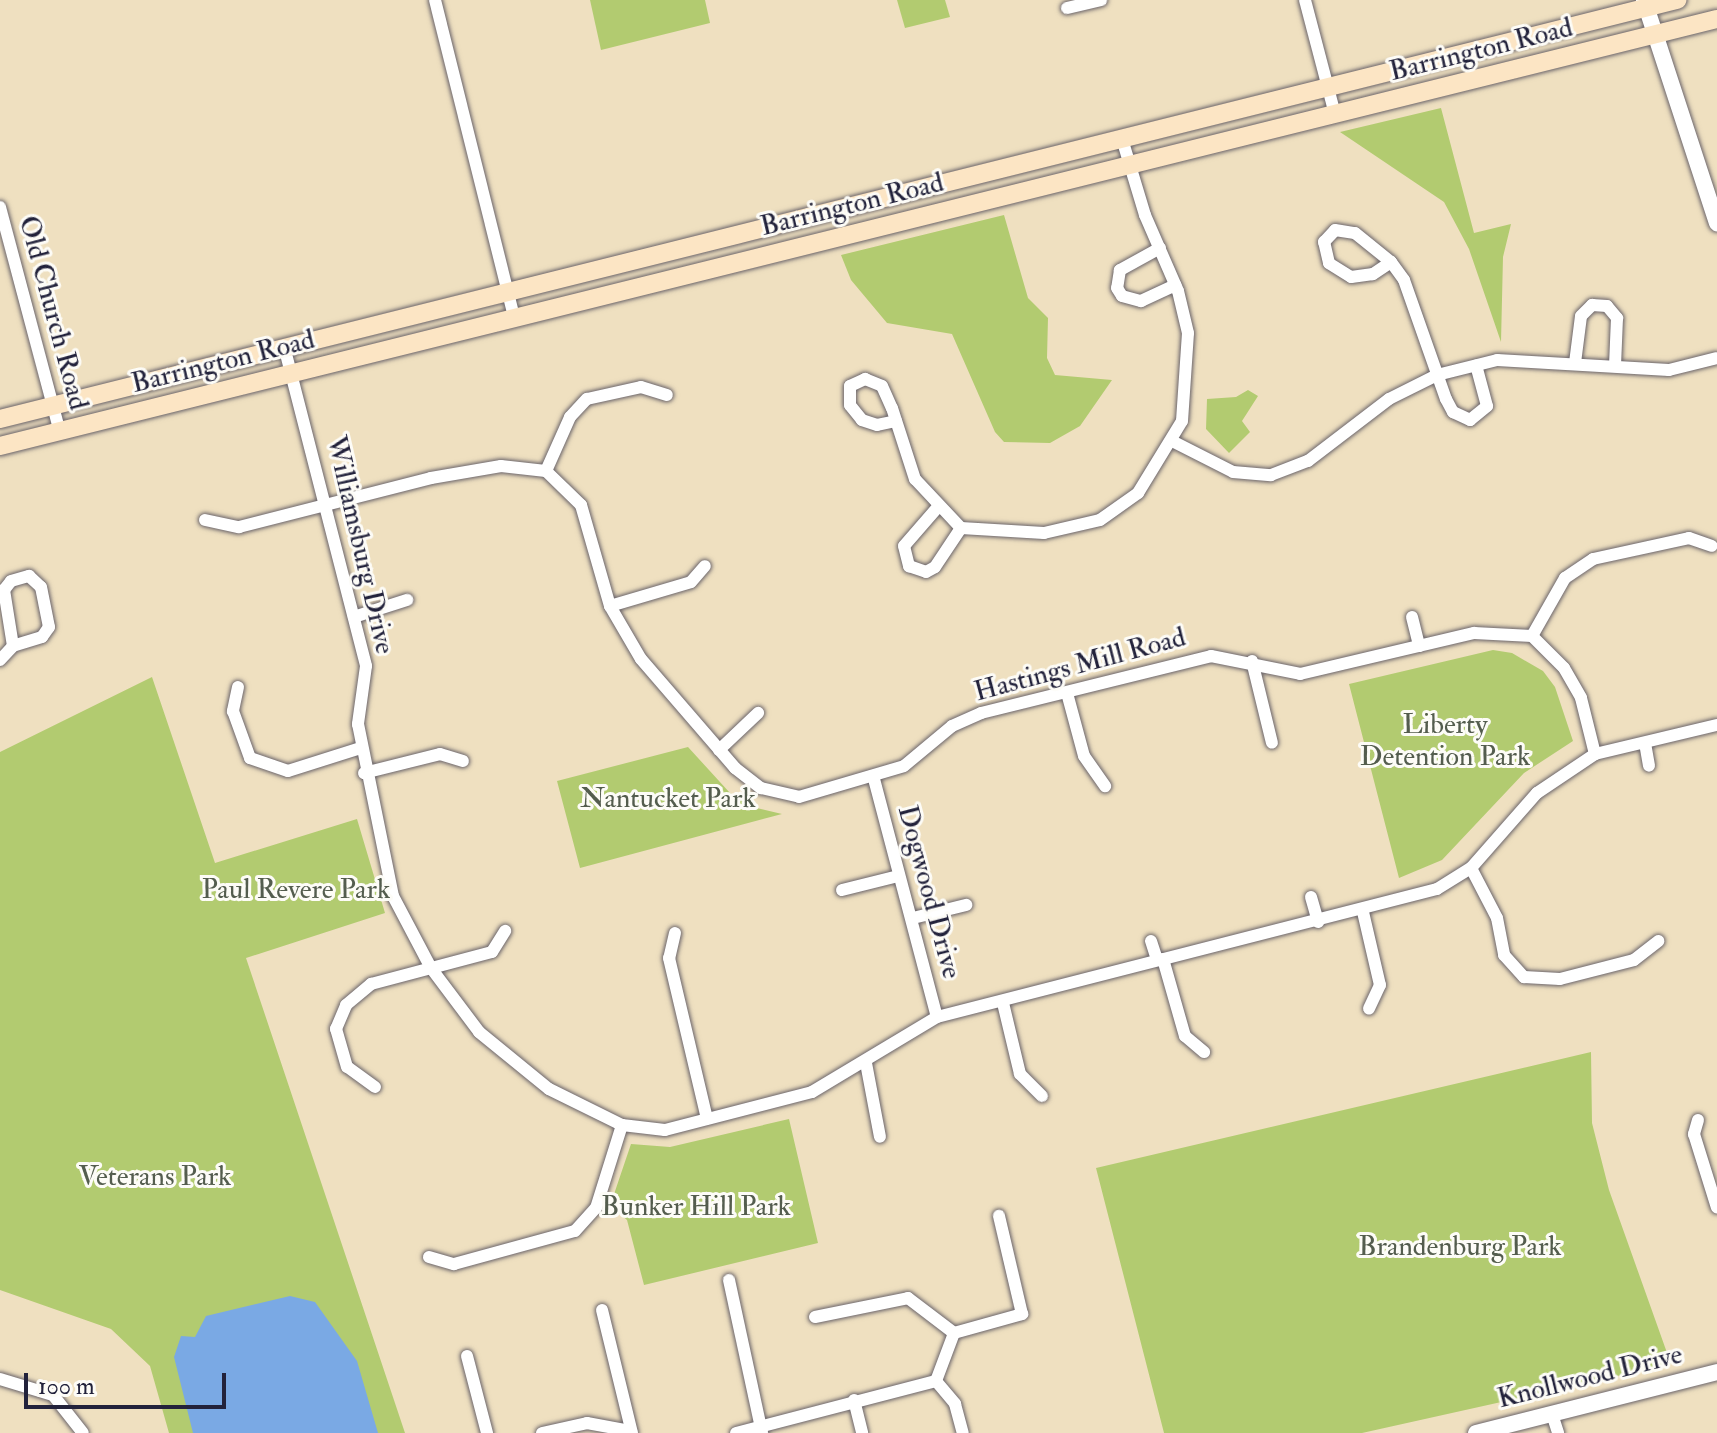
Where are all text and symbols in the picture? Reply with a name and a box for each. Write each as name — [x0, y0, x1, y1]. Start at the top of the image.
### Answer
street label: Barrington Road — [1386, 11, 1576, 89]
street label: Barrington Road — [757, 166, 947, 244]
street label: Old Church Road — [11, 212, 95, 414]
street label: Barrington Road — [128, 323, 318, 401]
street label: Williamsburg Drive — [319, 433, 401, 657]
street label: Hastings Mill Road — [971, 621, 1189, 709]
park label: Liberty Detention Park — [1360, 708, 1530, 774]
park label: Nantucket Park — [580, 782, 756, 816]
street label: Dogwood Drive — [890, 802, 968, 982]
park label: Paul Revere Park — [202, 873, 390, 907]
park label: Veterans Park — [79, 1160, 231, 1194]
park label: Bunker Hill Park — [601, 1190, 791, 1224]
park label: Brandenburg Park — [1358, 1230, 1562, 1264]
street label: Knollwood Drive — [1494, 1338, 1686, 1416]
scale bar — [28, 1357, 230, 1407]
text: 100 m — [38, 1371, 95, 1402]

